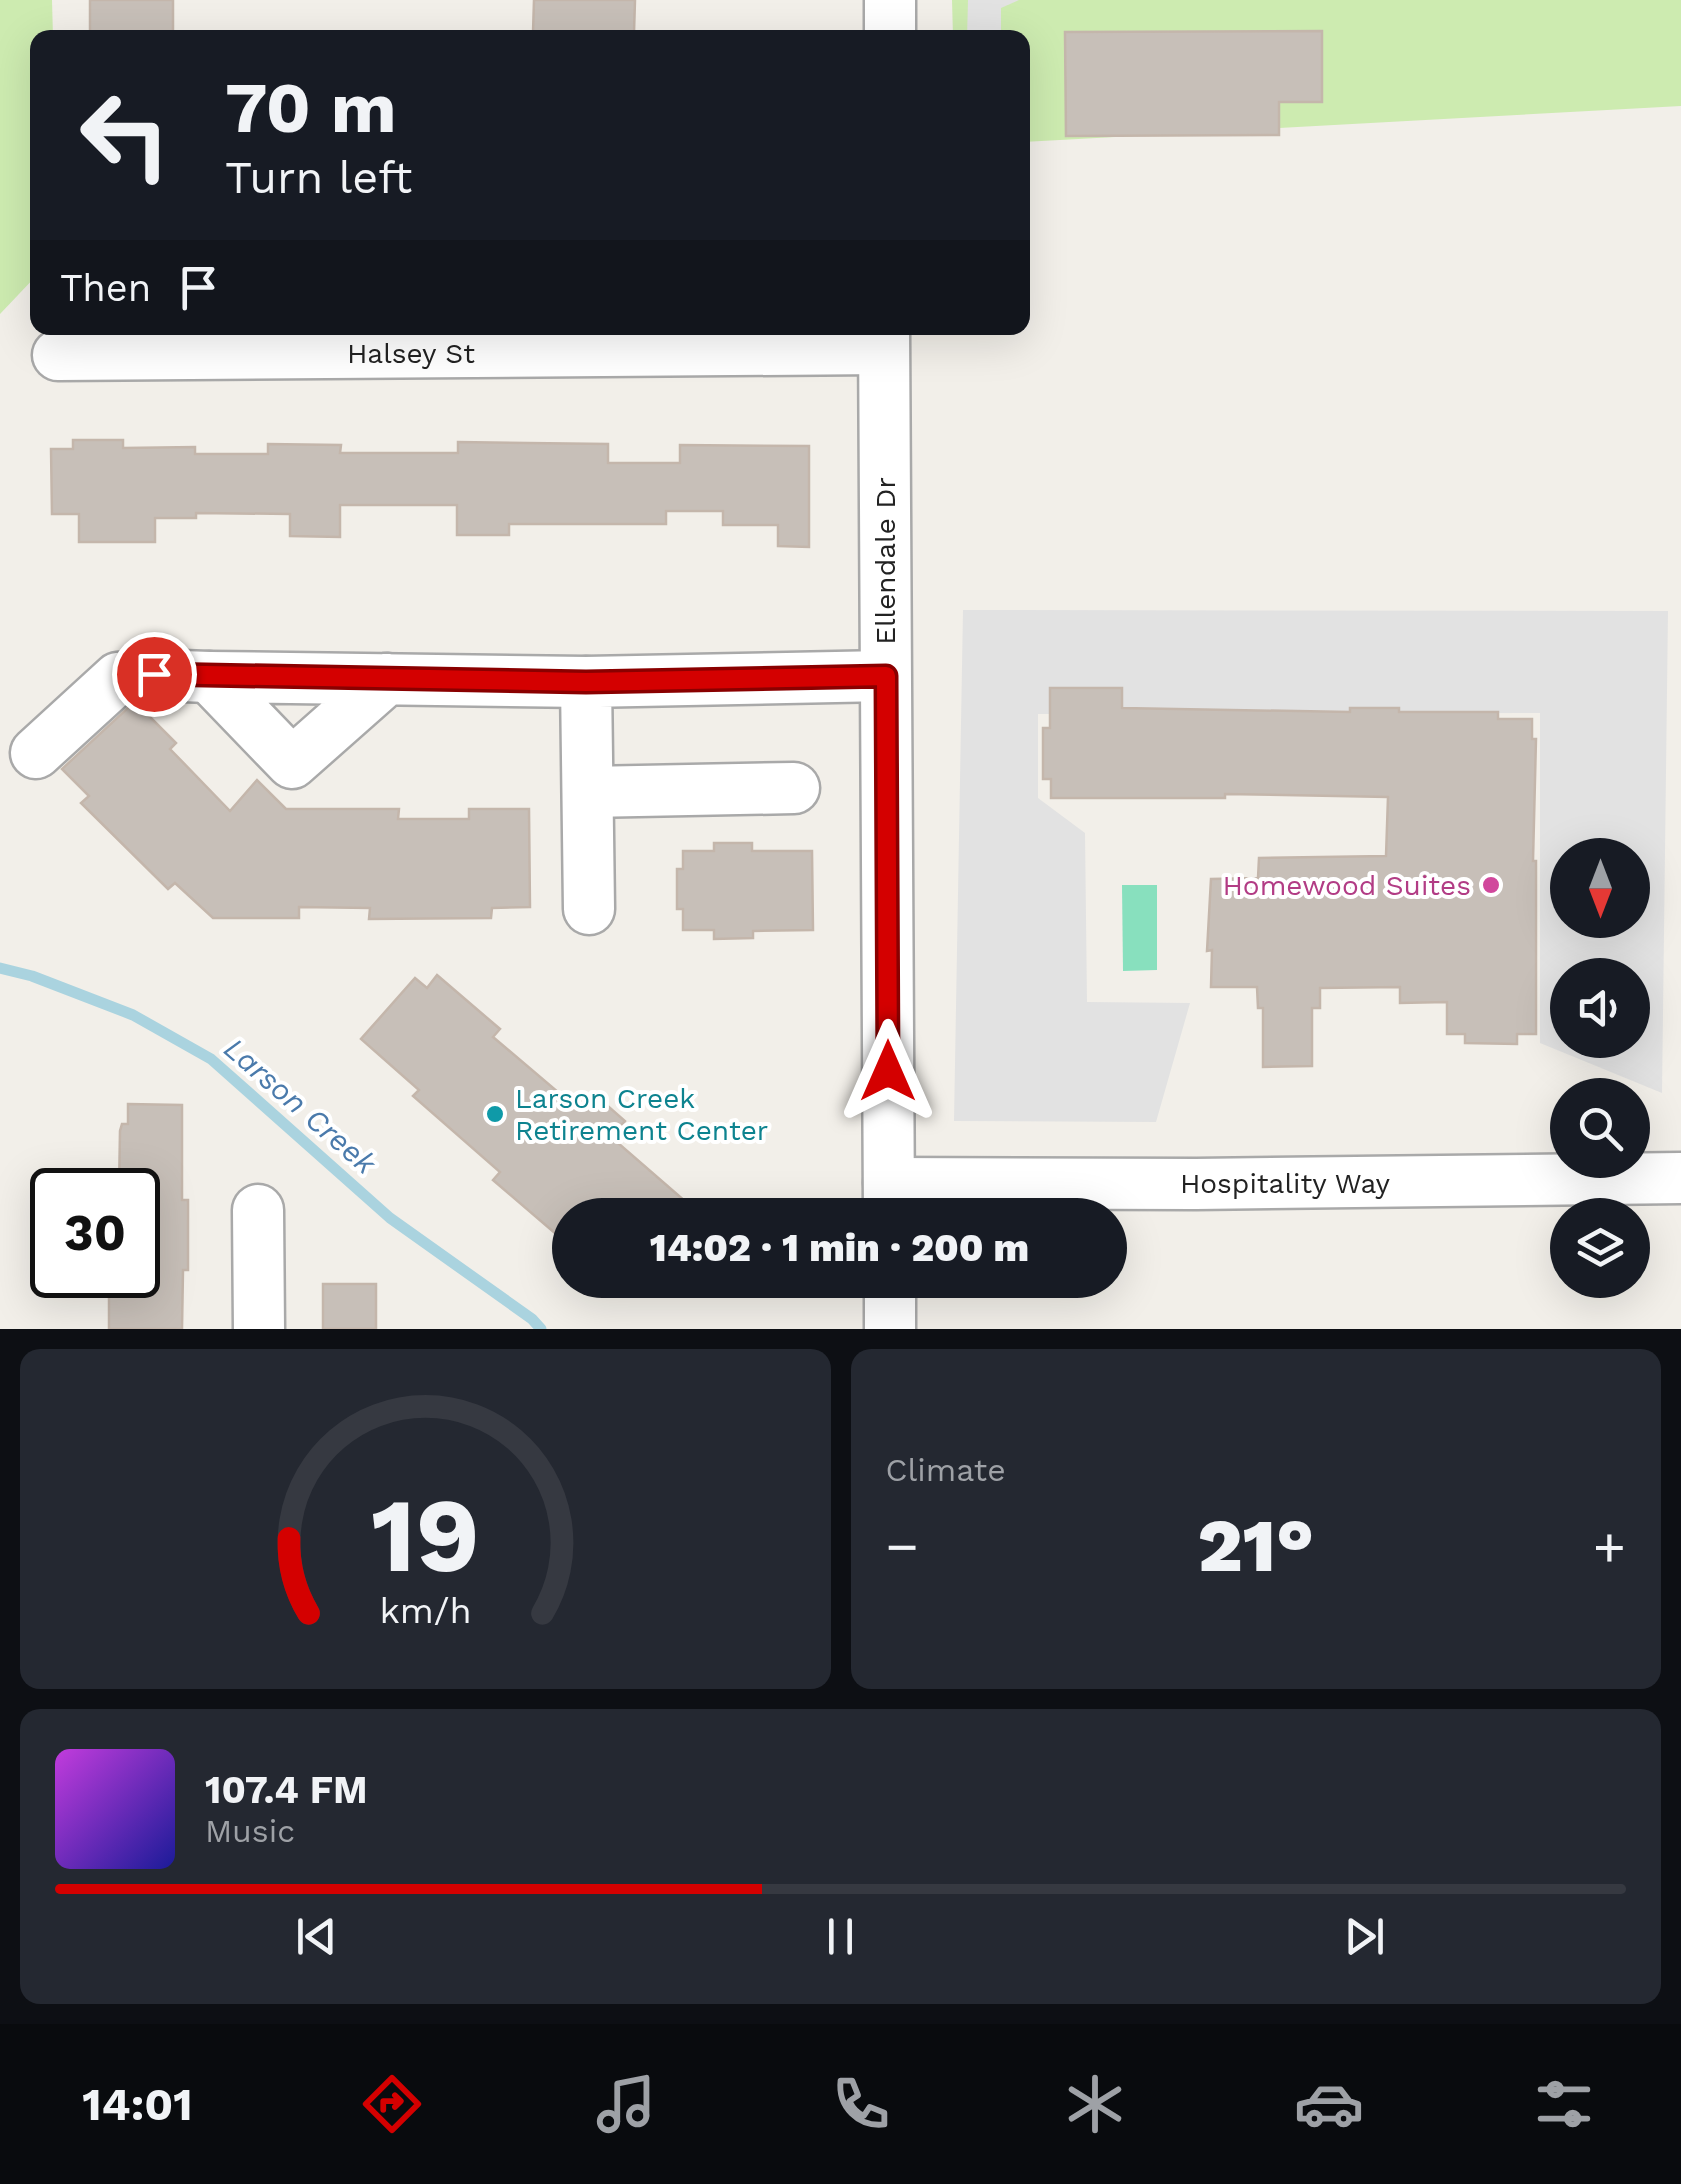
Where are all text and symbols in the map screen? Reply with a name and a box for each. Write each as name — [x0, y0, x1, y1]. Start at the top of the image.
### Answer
text: 70 m — [225, 67, 397, 149]
icon: left — [60, 70, 190, 200]
text: Turn left — [225, 151, 412, 204]
icon: arrive — [171, 260, 226, 315]
text: Then — [60, 266, 151, 310]
street label: Halsey St — [347, 337, 475, 370]
street label: Ellendale Dr — [869, 477, 902, 645]
pin — [112, 632, 197, 717]
icon: arrive — [127, 647, 182, 702]
north arrow — [1550, 838, 1650, 938]
map controls — [1550, 838, 1650, 1298]
place label: Homewood Suites — [1223, 869, 1471, 902]
marker: Homewood Suites — [1480, 874, 1502, 896]
button: sound — [1550, 958, 1650, 1058]
position arrow — [836, 1019, 940, 1123]
water label: Larson Creek — [217, 1030, 385, 1182]
button: search — [1550, 1078, 1650, 1178]
place label: Larson Creek Retirement Center — [515, 1082, 768, 1147]
marker: Larson Creek Retirement Center — [484, 1103, 506, 1125]
street label: Hospitality Way — [1180, 1167, 1391, 1200]
speed limit sign: 30 — [30, 1168, 160, 1298]
button: layers — [1550, 1198, 1650, 1298]
text: 14:02 · 1 min · 200 m — [650, 1226, 1029, 1270]
text: Climate — [886, 1451, 1006, 1489]
text: 19 — [371, 1474, 480, 1596]
text: 21° — [1197, 1501, 1314, 1589]
text: − — [886, 1514, 919, 1578]
text: + — [1593, 1514, 1626, 1578]
text: km/h — [379, 1590, 471, 1632]
text: 107.4 FM — [205, 1768, 368, 1812]
text: Music — [205, 1812, 295, 1850]
icon: previous — [289, 1909, 344, 1964]
icon: pause — [813, 1909, 868, 1964]
icon: next — [1337, 1909, 1392, 1964]
icon: directions — [357, 2069, 427, 2139]
icon: music — [591, 2069, 661, 2139]
icon: phone — [826, 2069, 896, 2139]
icon: climate — [1060, 2069, 1130, 2139]
icon: car — [1294, 2069, 1364, 2139]
icon: filters — [1529, 2069, 1599, 2139]
text: 14:01 — [82, 2078, 193, 2131]

